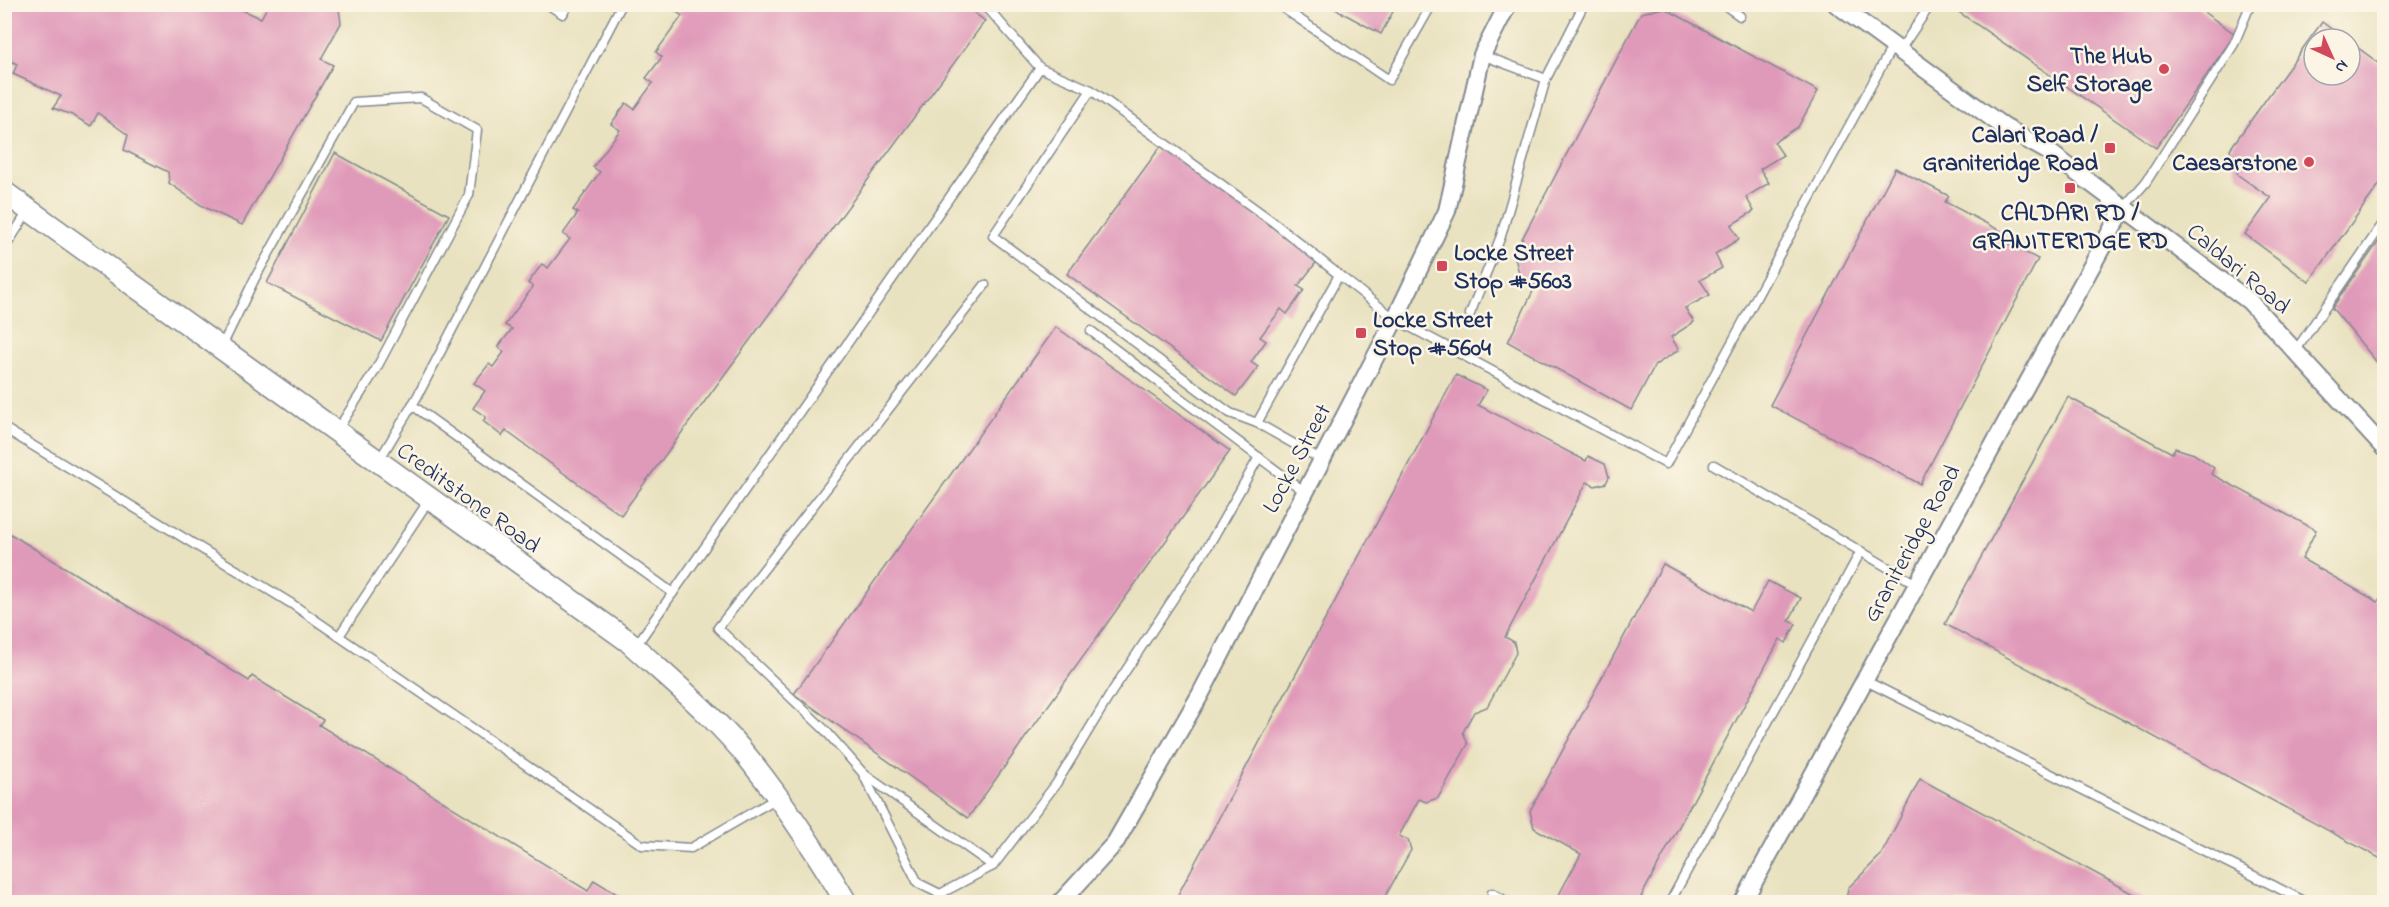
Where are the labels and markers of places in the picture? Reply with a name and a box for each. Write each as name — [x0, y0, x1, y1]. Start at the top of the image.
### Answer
place label: The Hub Self Storage — [2027, 40, 2153, 104]
marker: The Hub Self Storage — [2157, 62, 2171, 76]
place label: Calari Road / Graniteridge Road — [1923, 119, 2099, 183]
marker: Calari Road / Graniteridge Road — [2103, 141, 2117, 155]
place label: Caesarstone — [2172, 147, 2298, 182]
marker: Caesarstone — [2302, 155, 2316, 169]
marker: CALDARI RD / GRANITERIDGE RD — [2063, 181, 2077, 195]
place label: CALDARI RD / GRANITERIDGE RD — [1972, 197, 2168, 260]
place label: Locke Street Stop #5603 — [1454, 237, 1575, 300]
marker: Locke Street Stop #5603 — [1435, 259, 1449, 273]
place label: Locke Street Stop #5604 — [1373, 304, 1494, 367]
marker: Locke Street Stop #5604 — [1354, 326, 1368, 340]

